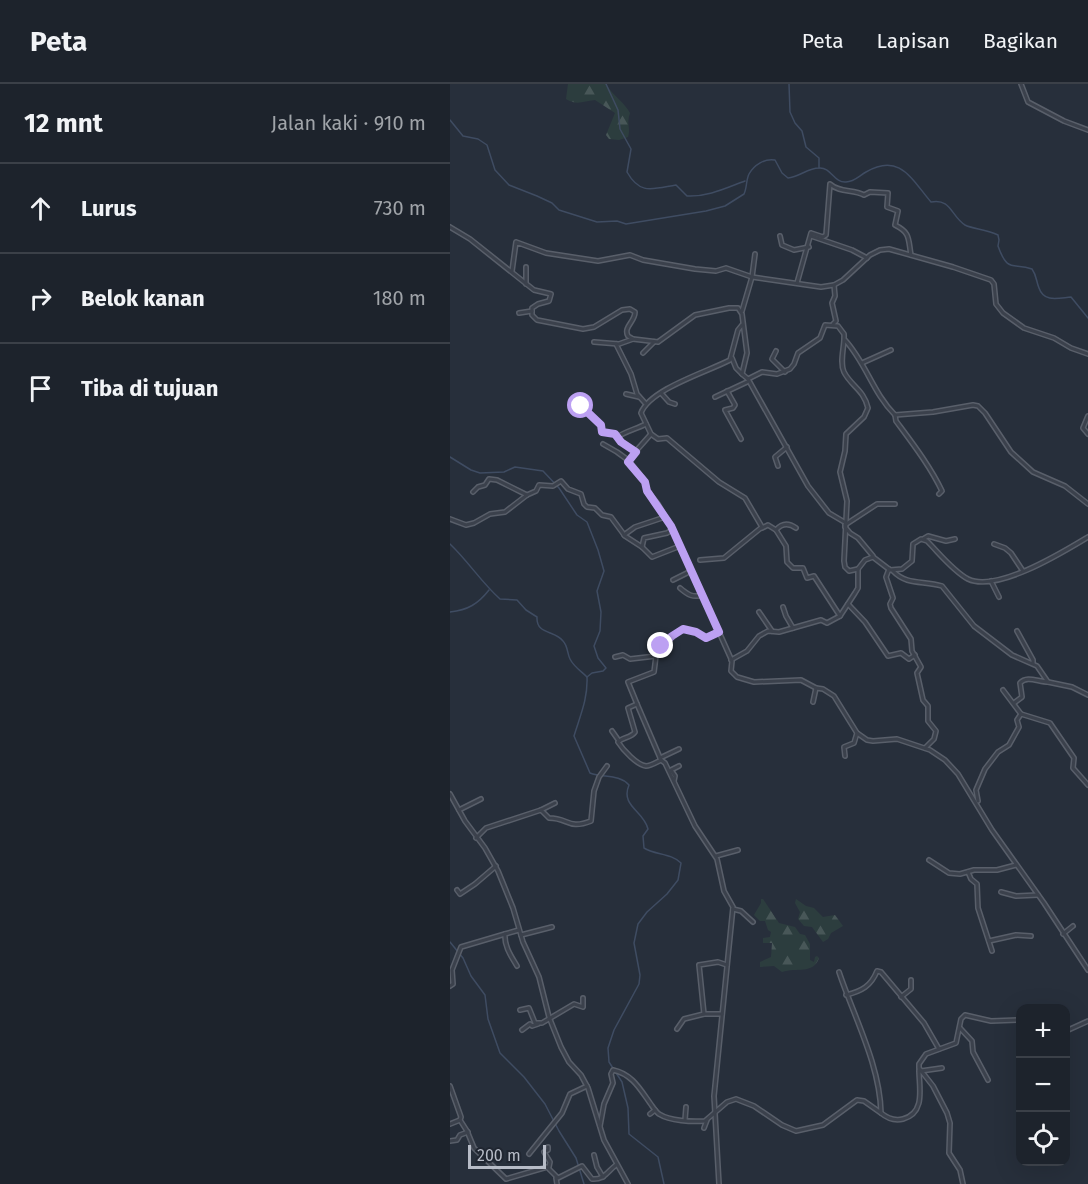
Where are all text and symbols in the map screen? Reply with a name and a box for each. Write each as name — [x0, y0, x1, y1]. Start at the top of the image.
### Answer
text: Peta — [30, 25, 87, 58]
text: Peta — [802, 28, 844, 54]
text: Lapisan — [877, 28, 950, 54]
text: Bagikan — [983, 28, 1058, 54]
text: 12 mnt — [24, 108, 103, 139]
text: Jalan kaki · 910 m — [271, 111, 426, 135]
icon: ahead — [24, 192, 57, 225]
text: Lurus — [81, 195, 137, 222]
text: 730 m — [374, 196, 426, 220]
icon: right — [24, 282, 57, 315]
text: Belok kanan — [81, 285, 205, 312]
text: 180 m — [373, 286, 426, 310]
icon: arrive — [24, 372, 57, 405]
text: Tiba di tujuan — [81, 375, 218, 402]
route start — [567, 392, 593, 418]
route end — [647, 632, 673, 658]
map controls — [1016, 1004, 1070, 1166]
button: + — [1016, 1004, 1070, 1058]
button: − — [1016, 1058, 1070, 1112]
button: locate — [1016, 1112, 1070, 1166]
scale bar — [468, 1142, 546, 1170]
text: 200 m — [477, 1146, 521, 1165]

